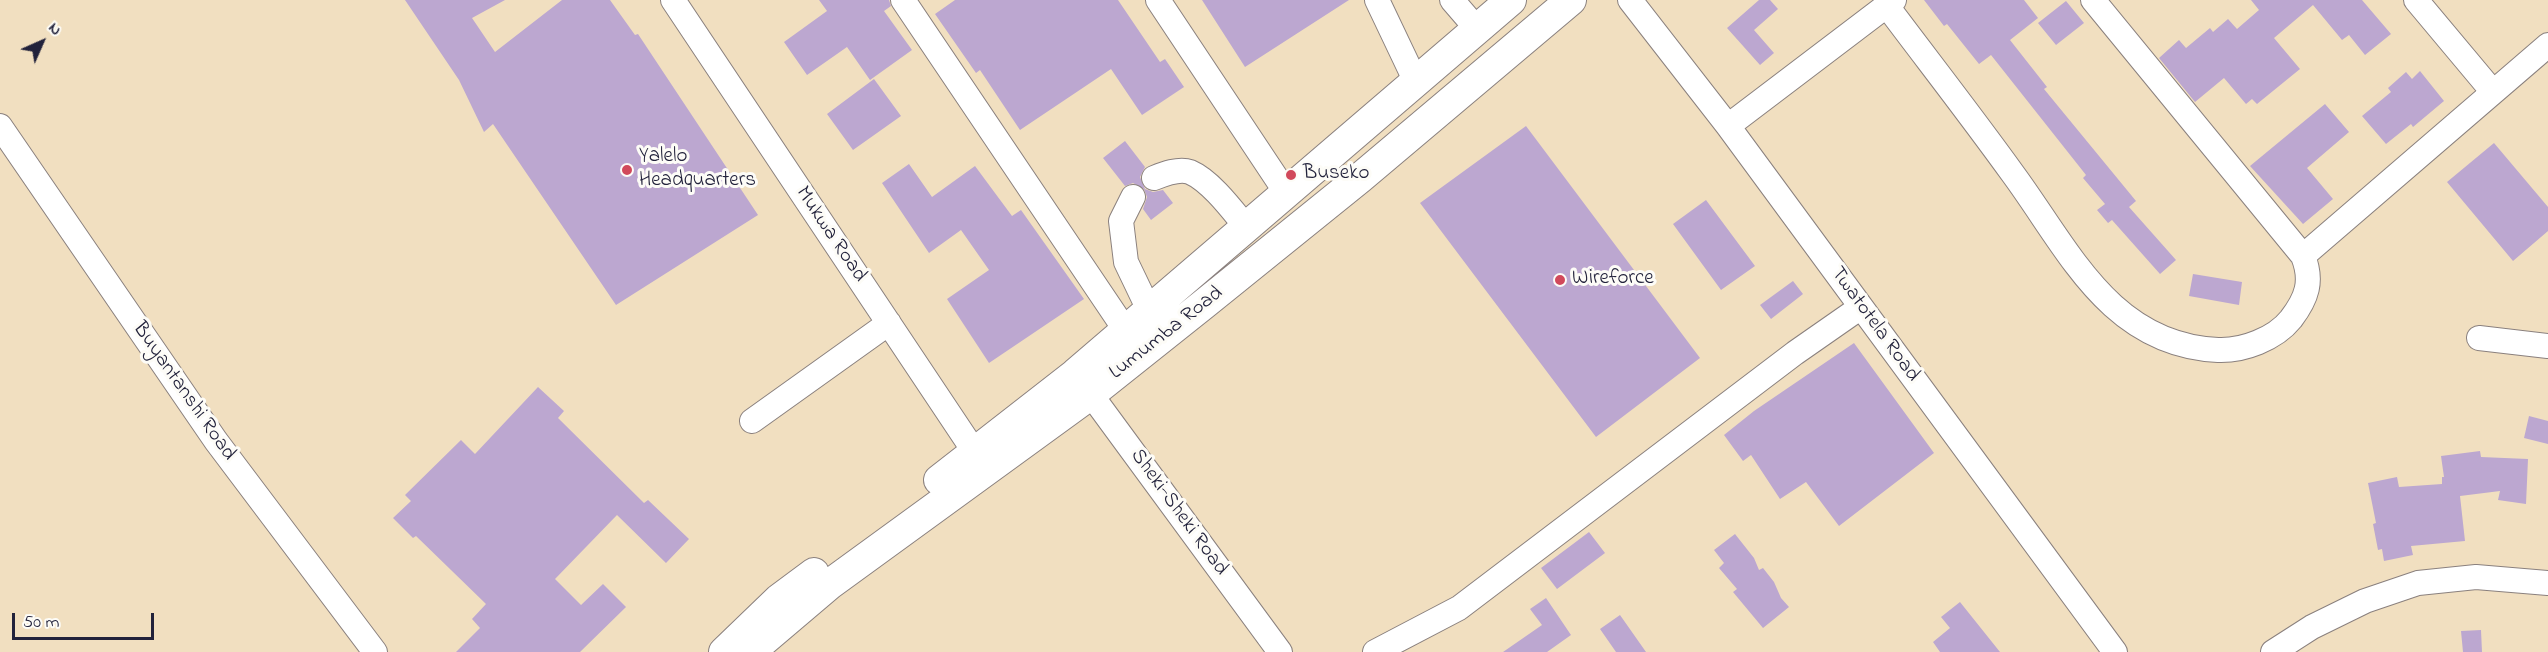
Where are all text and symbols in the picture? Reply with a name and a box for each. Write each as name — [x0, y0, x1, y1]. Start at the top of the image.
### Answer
north arrow — [12, 12, 72, 72]
text: N — [42, 17, 67, 42]
place label: Yalelo Headquarters — [639, 145, 756, 195]
place label: Buseko — [1303, 162, 1369, 188]
marker: Yalelo Headquarters — [620, 163, 634, 177]
marker: Buseko — [1284, 168, 1298, 182]
street label: Mukwa Road — [789, 182, 871, 288]
street label: Twatotela Road — [1824, 263, 1924, 387]
place label: Wireforce — [1572, 267, 1654, 293]
marker: Wireforce — [1553, 273, 1567, 287]
street label: Lumumba Road — [1105, 282, 1229, 386]
street label: Buyantanshi Road — [126, 318, 240, 466]
street label: Sheki-Sheki Road — [1124, 445, 1232, 581]
scale bar — [15, 601, 158, 639]
text: 50 m — [23, 610, 60, 636]

